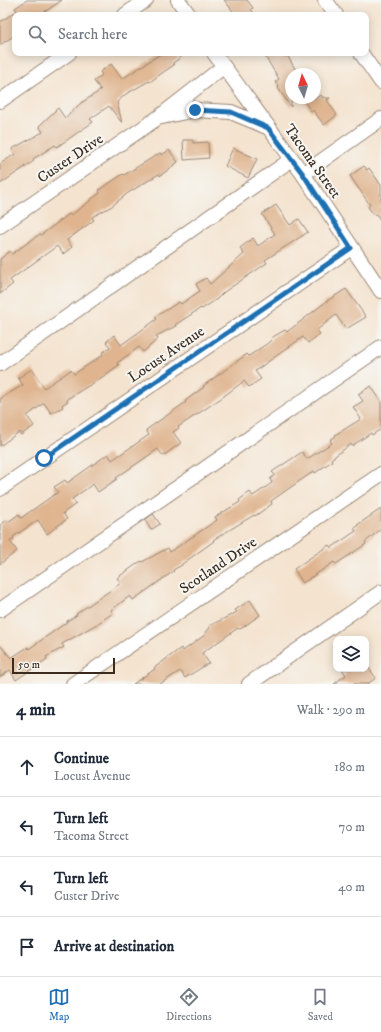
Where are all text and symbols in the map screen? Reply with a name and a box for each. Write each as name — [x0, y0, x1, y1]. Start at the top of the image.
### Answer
search box — [12, 12, 369, 56]
icon: search — [26, 23, 48, 45]
text: Search here — [58, 25, 127, 44]
north arrow — [285, 68, 321, 104]
route end — [186, 101, 204, 119]
street label: Tacoma Street — [280, 120, 345, 202]
street label: Custer Drive — [34, 129, 107, 187]
street label: Locust Avenue — [124, 322, 208, 387]
route start — [35, 449, 53, 467]
street label: Scotland Drive — [176, 533, 261, 598]
map controls — [333, 636, 369, 672]
button: layers — [333, 636, 369, 672]
scale bar — [12, 656, 115, 675]
text: 50 m — [18, 658, 40, 672]
text: 4 min — [16, 699, 55, 721]
text: Walk · 290 m — [297, 702, 365, 718]
text: Continue — [54, 749, 109, 768]
icon: ahead — [16, 756, 38, 778]
text: 180 m — [334, 759, 365, 775]
text: Locust Avenue — [54, 768, 130, 784]
text: Turn left — [54, 809, 108, 828]
icon: left — [16, 816, 38, 838]
text: 70 m — [339, 819, 365, 835]
text: Tacoma Street — [54, 828, 129, 844]
text: Turn left — [54, 869, 108, 888]
icon: left — [16, 876, 38, 898]
text: 40 m — [338, 879, 365, 895]
text: Custer Drive — [54, 888, 119, 904]
icon: arrive — [16, 936, 38, 958]
text: Arrive at destination — [54, 937, 174, 956]
tab: Map — [48, 986, 70, 1024]
tab: Directions — [166, 986, 212, 1024]
tab: Saved — [308, 986, 333, 1024]

